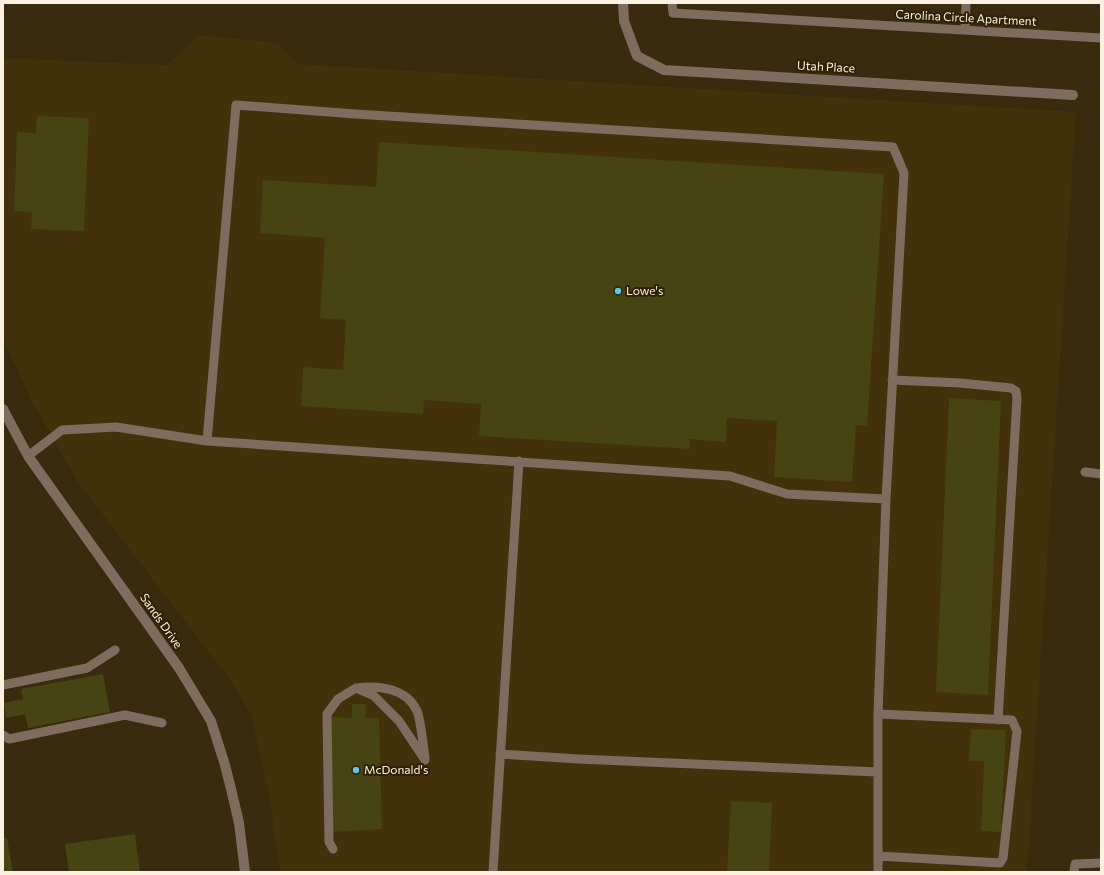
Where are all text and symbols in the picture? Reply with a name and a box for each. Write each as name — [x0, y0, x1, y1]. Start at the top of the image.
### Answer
street label: Carolina Circle Apartment — [895, 6, 1037, 28]
street label: Utah Place — [797, 57, 856, 75]
place label: Lowe's — [626, 283, 663, 297]
marker: Lowe's — [613, 286, 623, 296]
street label: Sands Drive — [138, 590, 186, 651]
place label: McDonald's — [364, 762, 428, 776]
marker: McDonald's — [351, 765, 361, 775]

